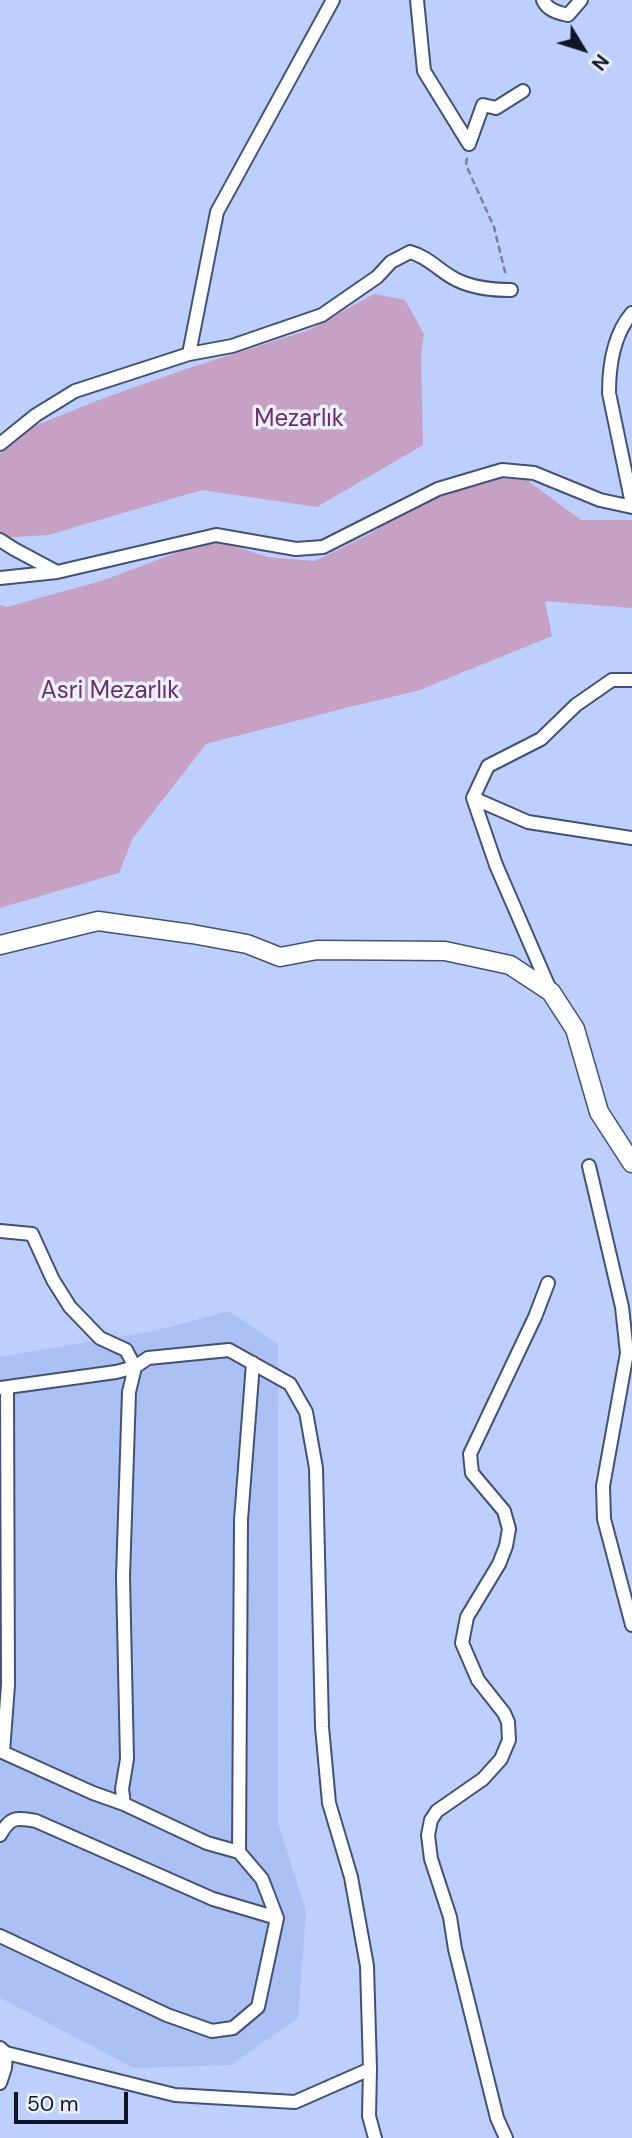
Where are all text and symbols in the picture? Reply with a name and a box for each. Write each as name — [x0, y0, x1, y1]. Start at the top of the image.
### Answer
north arrow — [548, 14, 618, 84]
text: N — [586, 49, 614, 75]
park label: Mezarlık — [254, 406, 344, 434]
park label: Asri Mezarlık — [41, 678, 179, 706]
scale bar — [18, 2078, 131, 2122]
text: 50 m — [27, 2090, 78, 2118]

